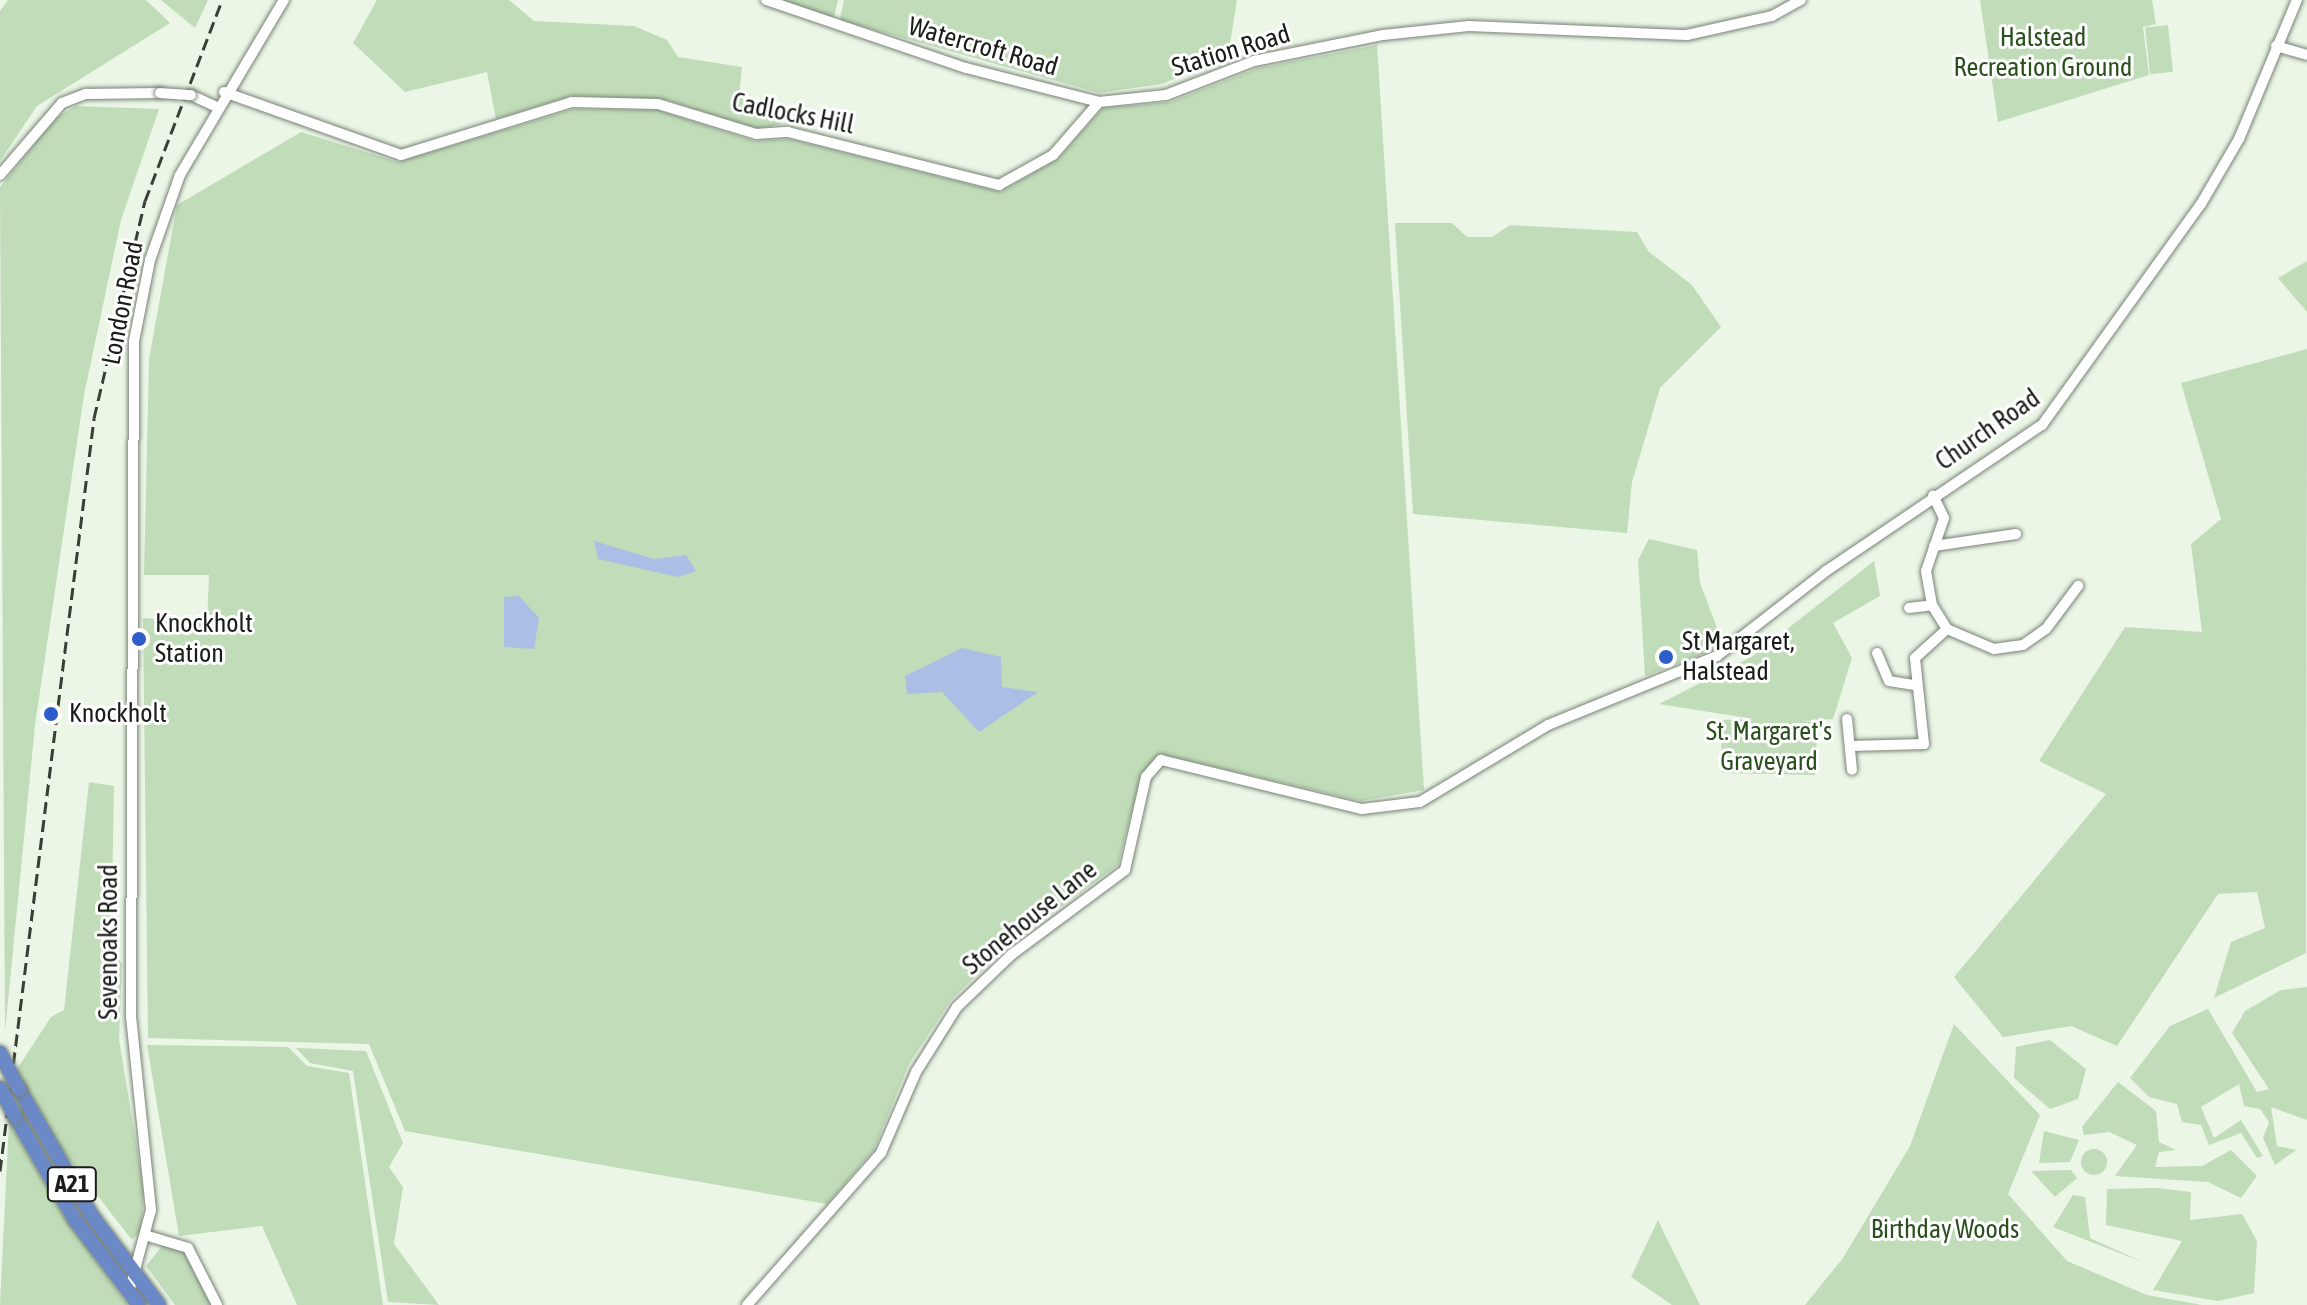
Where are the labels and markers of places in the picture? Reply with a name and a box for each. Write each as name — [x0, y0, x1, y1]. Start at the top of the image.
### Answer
place label: Knockholt Station — [155, 608, 253, 670]
place label: St Margaret, Halstead — [1682, 626, 1795, 688]
marker: Knockholt Station — [130, 630, 148, 648]
marker: St Margaret, Halstead — [1657, 648, 1675, 666]
place label: Knockholt — [69, 698, 167, 730]
marker: Knockholt — [40, 703, 62, 725]

